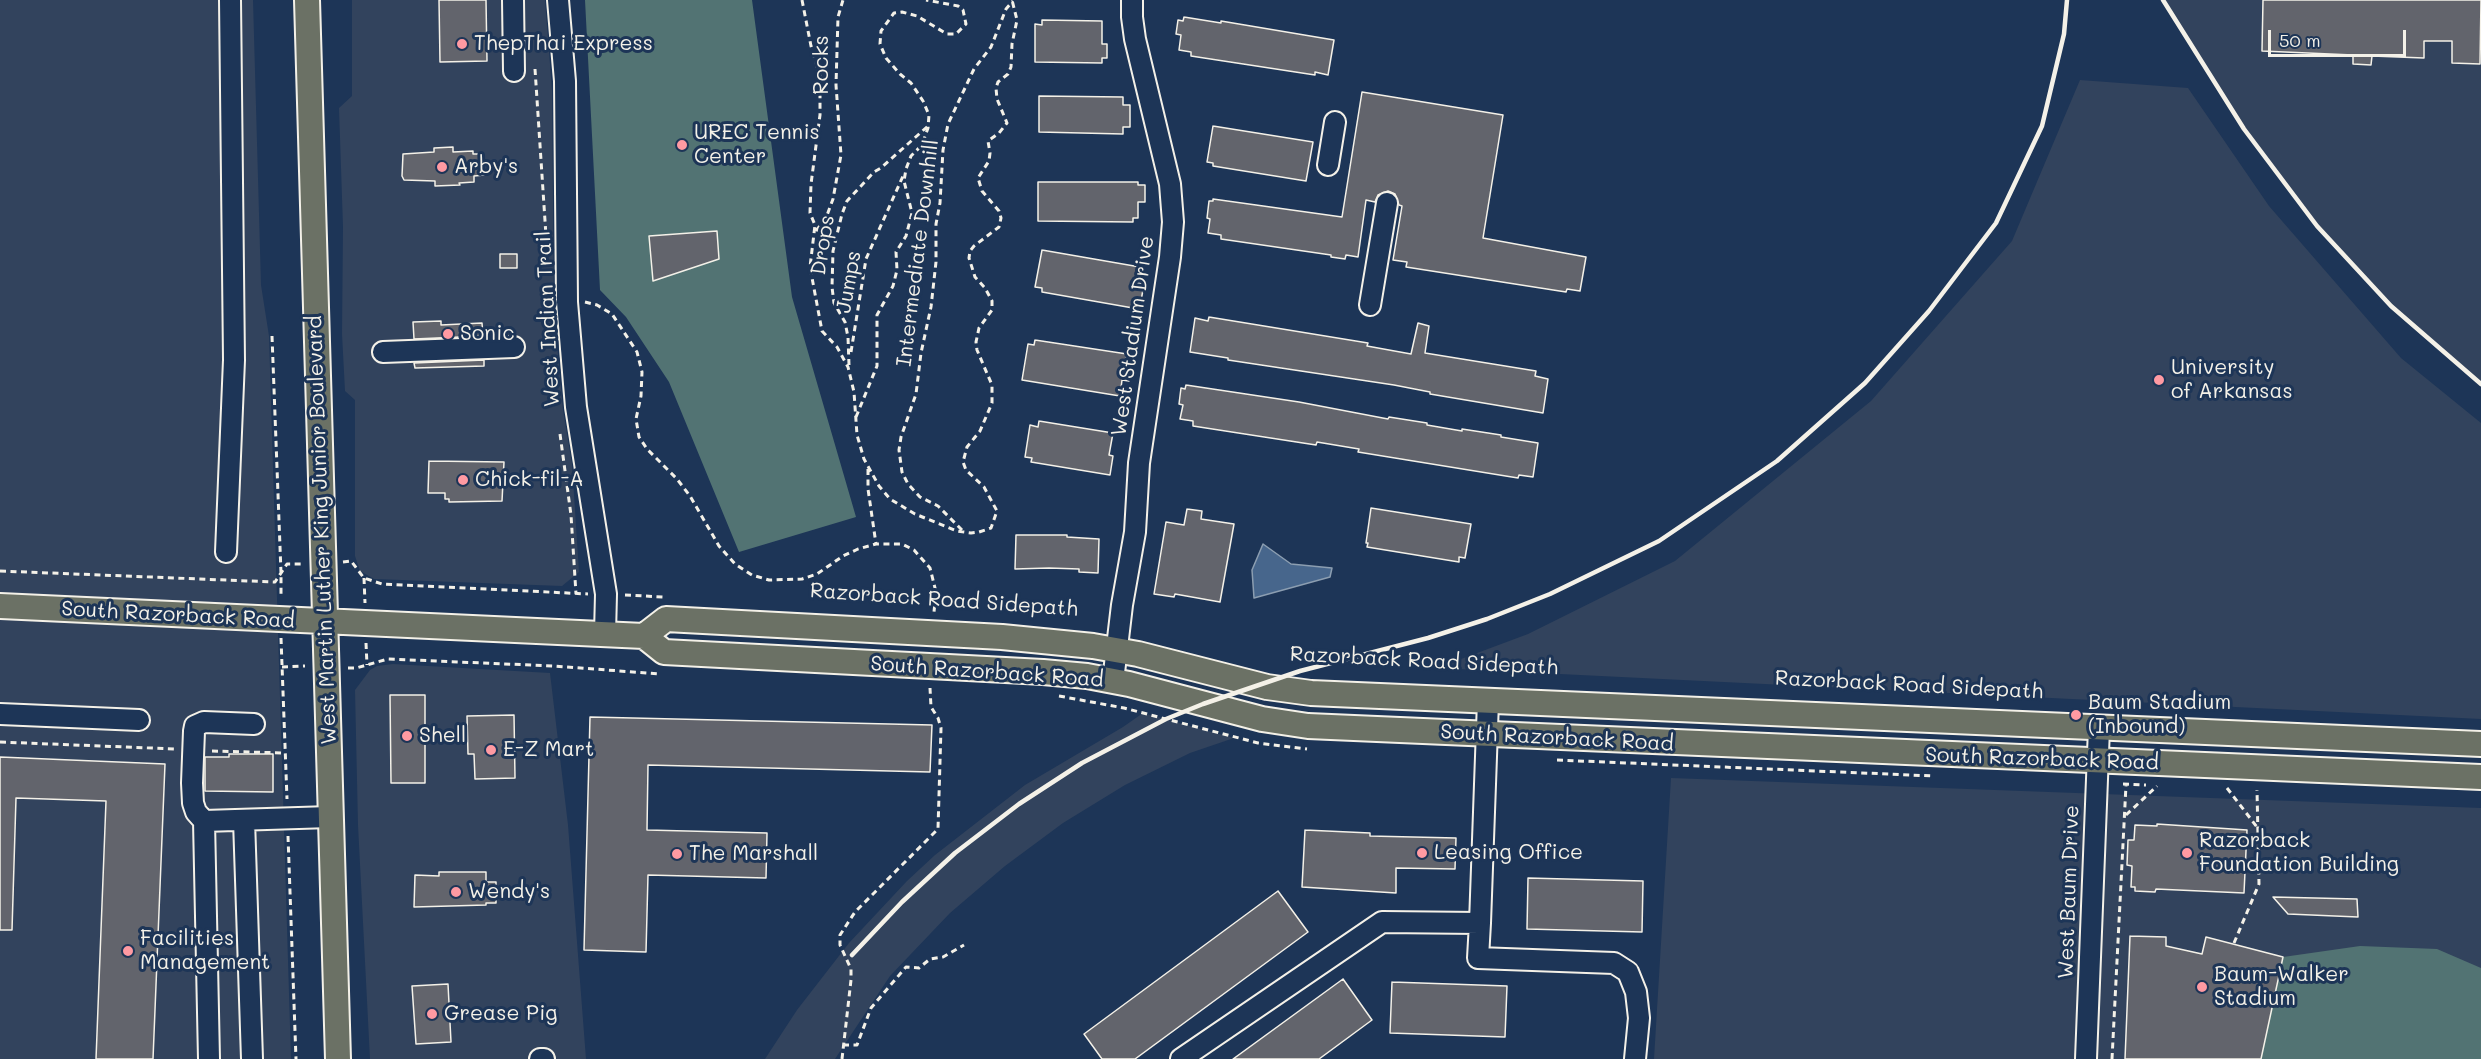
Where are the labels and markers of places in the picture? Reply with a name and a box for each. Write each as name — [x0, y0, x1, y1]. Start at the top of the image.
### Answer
place label: ThepThai Express — [474, 31, 653, 57]
marker: ThepThai Express — [455, 37, 469, 51]
place label: UREC Tennis Center — [694, 120, 820, 170]
marker: UREC Tennis Center — [675, 138, 689, 152]
place label: Arby's — [454, 154, 518, 180]
marker: Arby's — [435, 160, 449, 174]
place label: Sonic — [460, 321, 515, 347]
marker: Sonic — [441, 327, 455, 341]
place label: University of Arkansas — [2171, 355, 2293, 405]
marker: University of Arkansas — [2152, 373, 2166, 387]
place label: Chick-fil-A — [475, 467, 584, 493]
marker: Chick-fil-A — [456, 473, 470, 487]
place label: Baum Stadium (Inbound) — [2088, 690, 2231, 740]
marker: Baum Stadium (Inbound) — [2069, 708, 2083, 722]
place label: Shell — [419, 723, 466, 749]
marker: Shell — [400, 729, 414, 743]
place label: E-Z Mart — [503, 737, 594, 763]
marker: E-Z Mart — [484, 743, 498, 757]
place label: Razorback Foundation Building — [2199, 828, 2399, 878]
place label: Leasing Office — [1434, 840, 1583, 866]
place label: The Marshall — [689, 841, 818, 867]
marker: Leasing Office — [1415, 846, 1429, 860]
marker: Razorback Foundation Building — [2180, 846, 2194, 860]
marker: The Marshall — [670, 847, 684, 861]
place label: Wendy's — [468, 879, 550, 905]
marker: Wendy's — [449, 885, 463, 899]
place label: Facilities Management — [140, 926, 270, 976]
marker: Facilities Management — [121, 944, 135, 958]
place label: Baum-Walker Stadium — [2214, 962, 2349, 1012]
marker: Baum-Walker Stadium — [2195, 980, 2209, 994]
place label: Grease Pig — [444, 1001, 558, 1027]
marker: Grease Pig — [425, 1007, 439, 1021]

